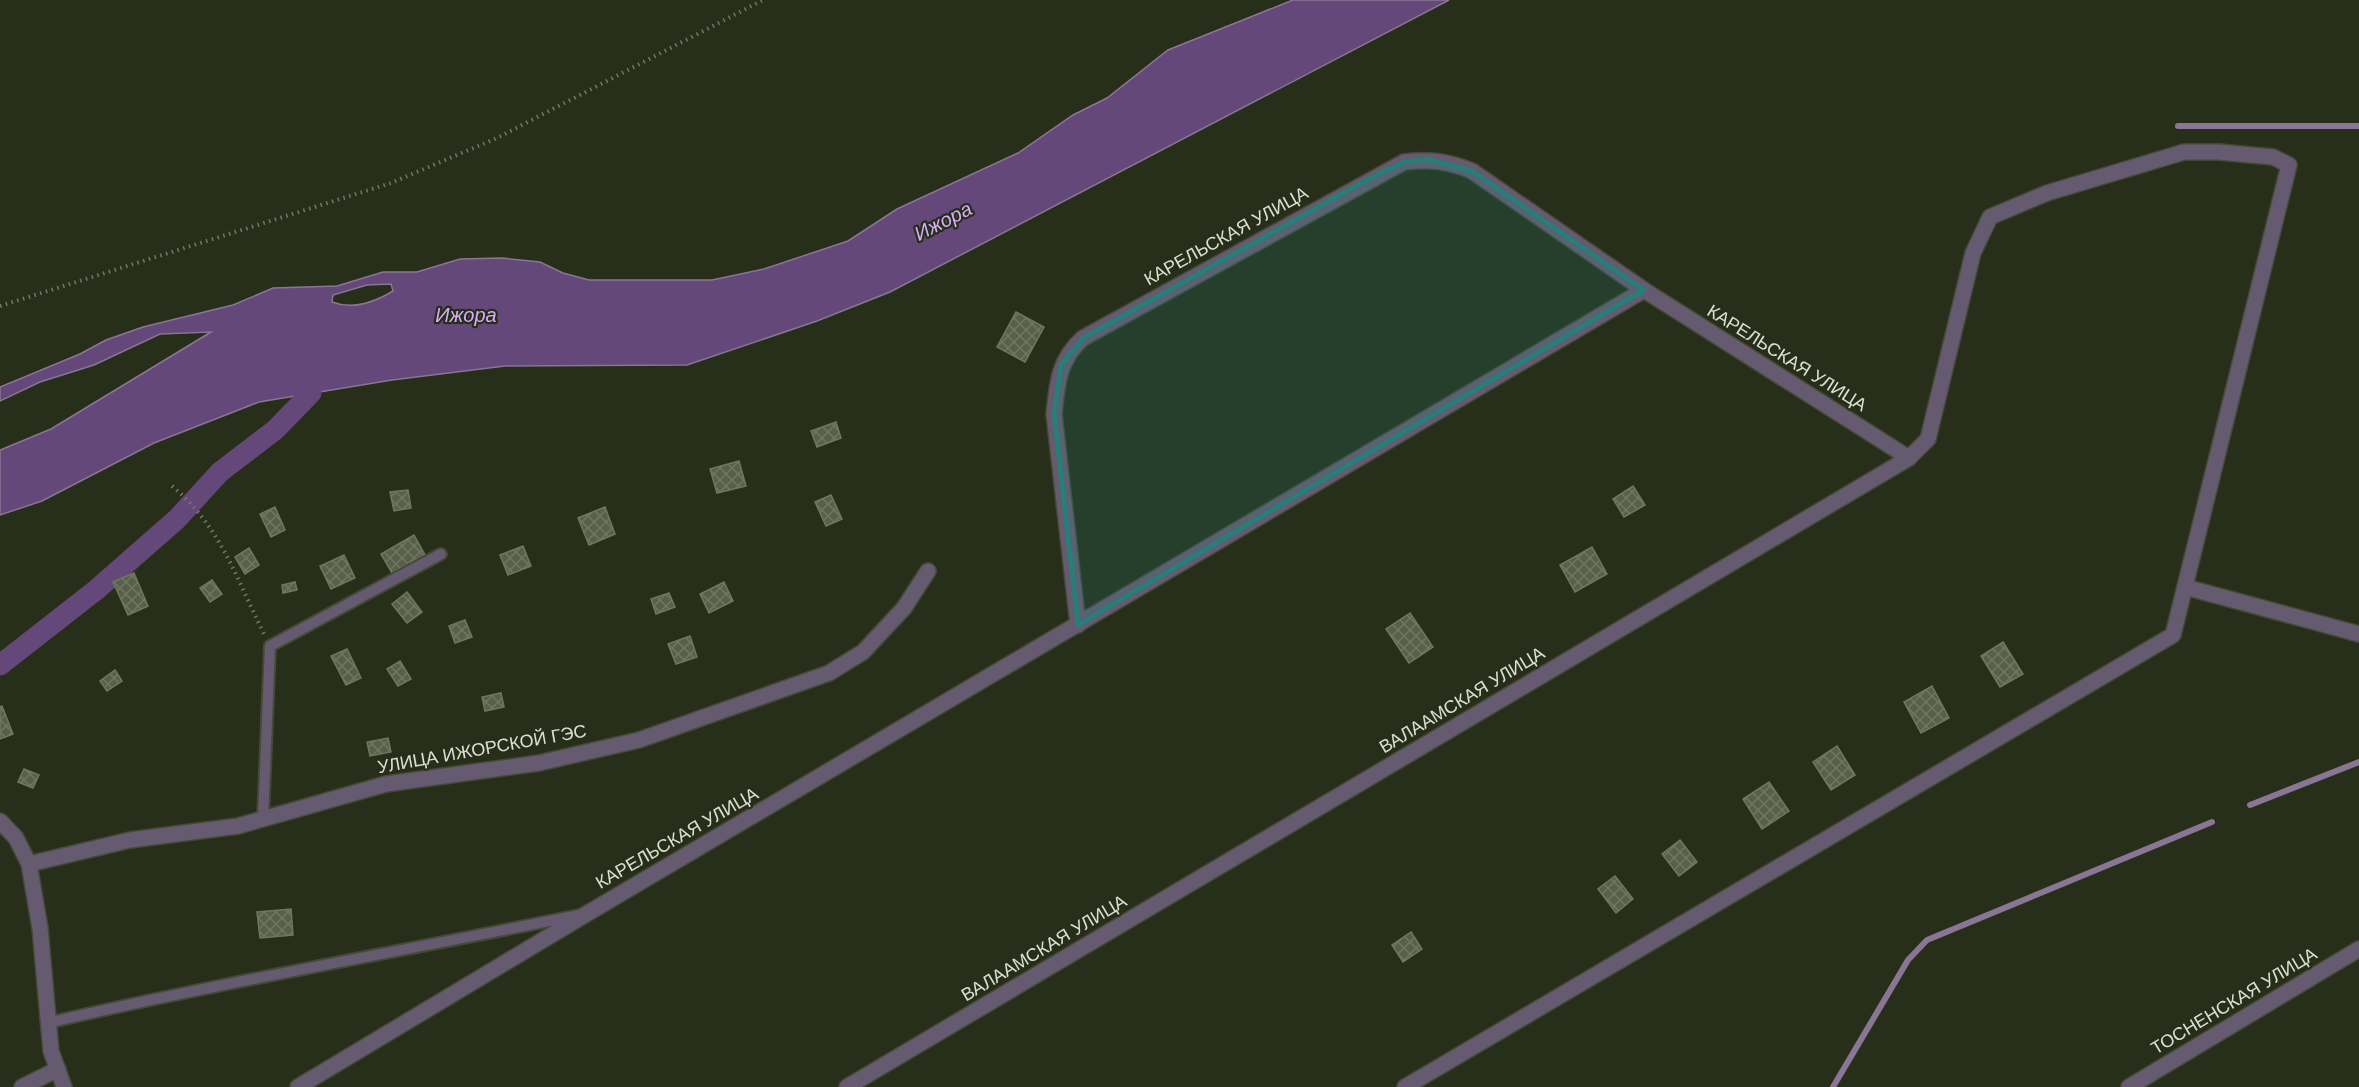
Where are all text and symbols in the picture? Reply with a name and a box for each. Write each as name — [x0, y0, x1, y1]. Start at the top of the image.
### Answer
street label: КАРЕЛЬСКАЯ УЛИЦА — [1141, 183, 1311, 289]
water label: Ижора — [911, 197, 975, 245]
street label: КАРЕЛЬСКАЯ УЛИЦА — [1704, 301, 1870, 415]
water label: Ижора — [435, 304, 497, 326]
street label: ВАЛААМСКАЯ УЛИЦА — [1376, 643, 1548, 757]
street label: УЛИЦА ИЖОРСКОЙ ГЭС — [376, 720, 588, 777]
street label: КАРЕЛЬСКАЯ УЛИЦА — [592, 783, 762, 893]
street label: ВАЛААМСКАЯ УЛИЦА — [958, 891, 1130, 1005]
street label: ТОСНЕНСКАЯ УЛИЦА — [2148, 944, 2320, 1058]

